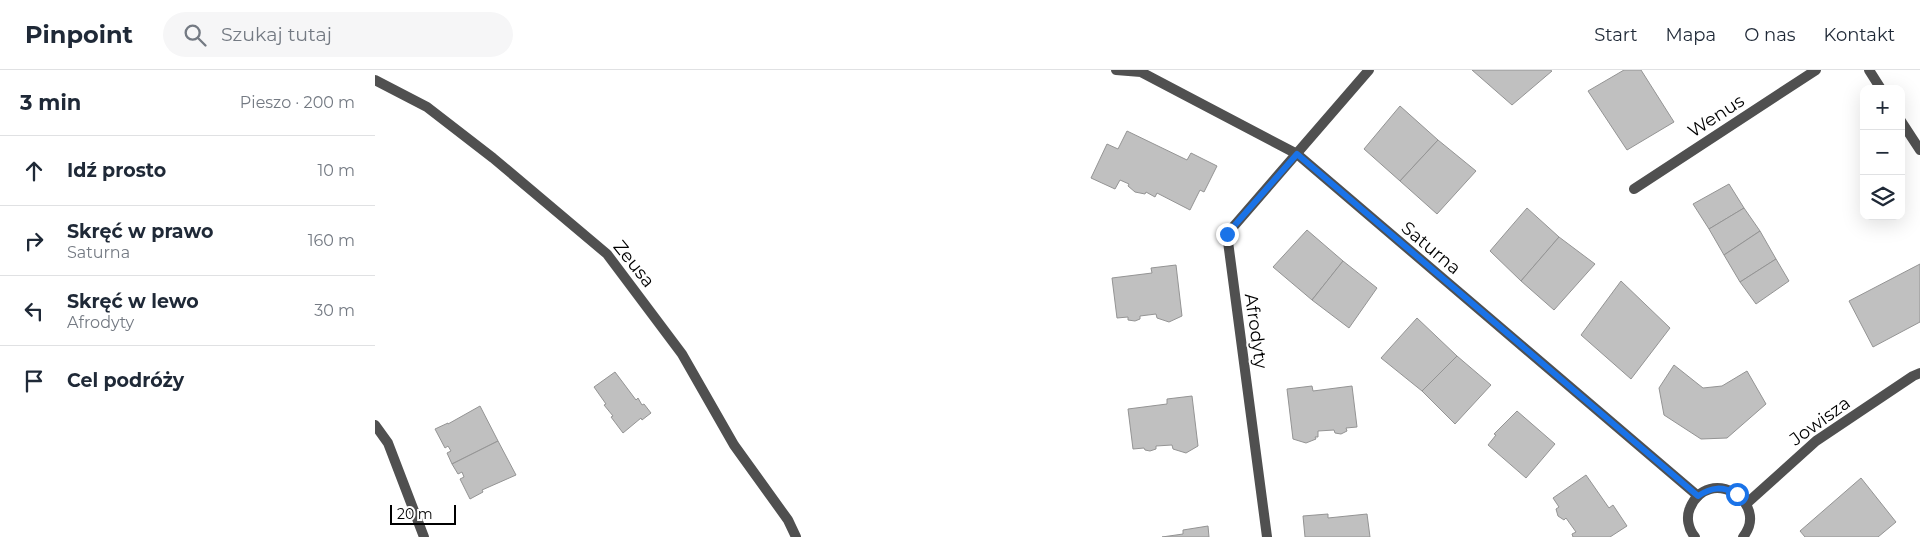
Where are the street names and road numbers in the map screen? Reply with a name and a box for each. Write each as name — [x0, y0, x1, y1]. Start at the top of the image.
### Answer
street label: Wenus — [1684, 90, 1749, 142]
street label: Saturna — [1397, 217, 1465, 279]
street label: Zeusa — [609, 236, 659, 292]
street label: Afrodyty — [1240, 292, 1272, 370]
street label: Jowisza — [1785, 392, 1855, 451]

